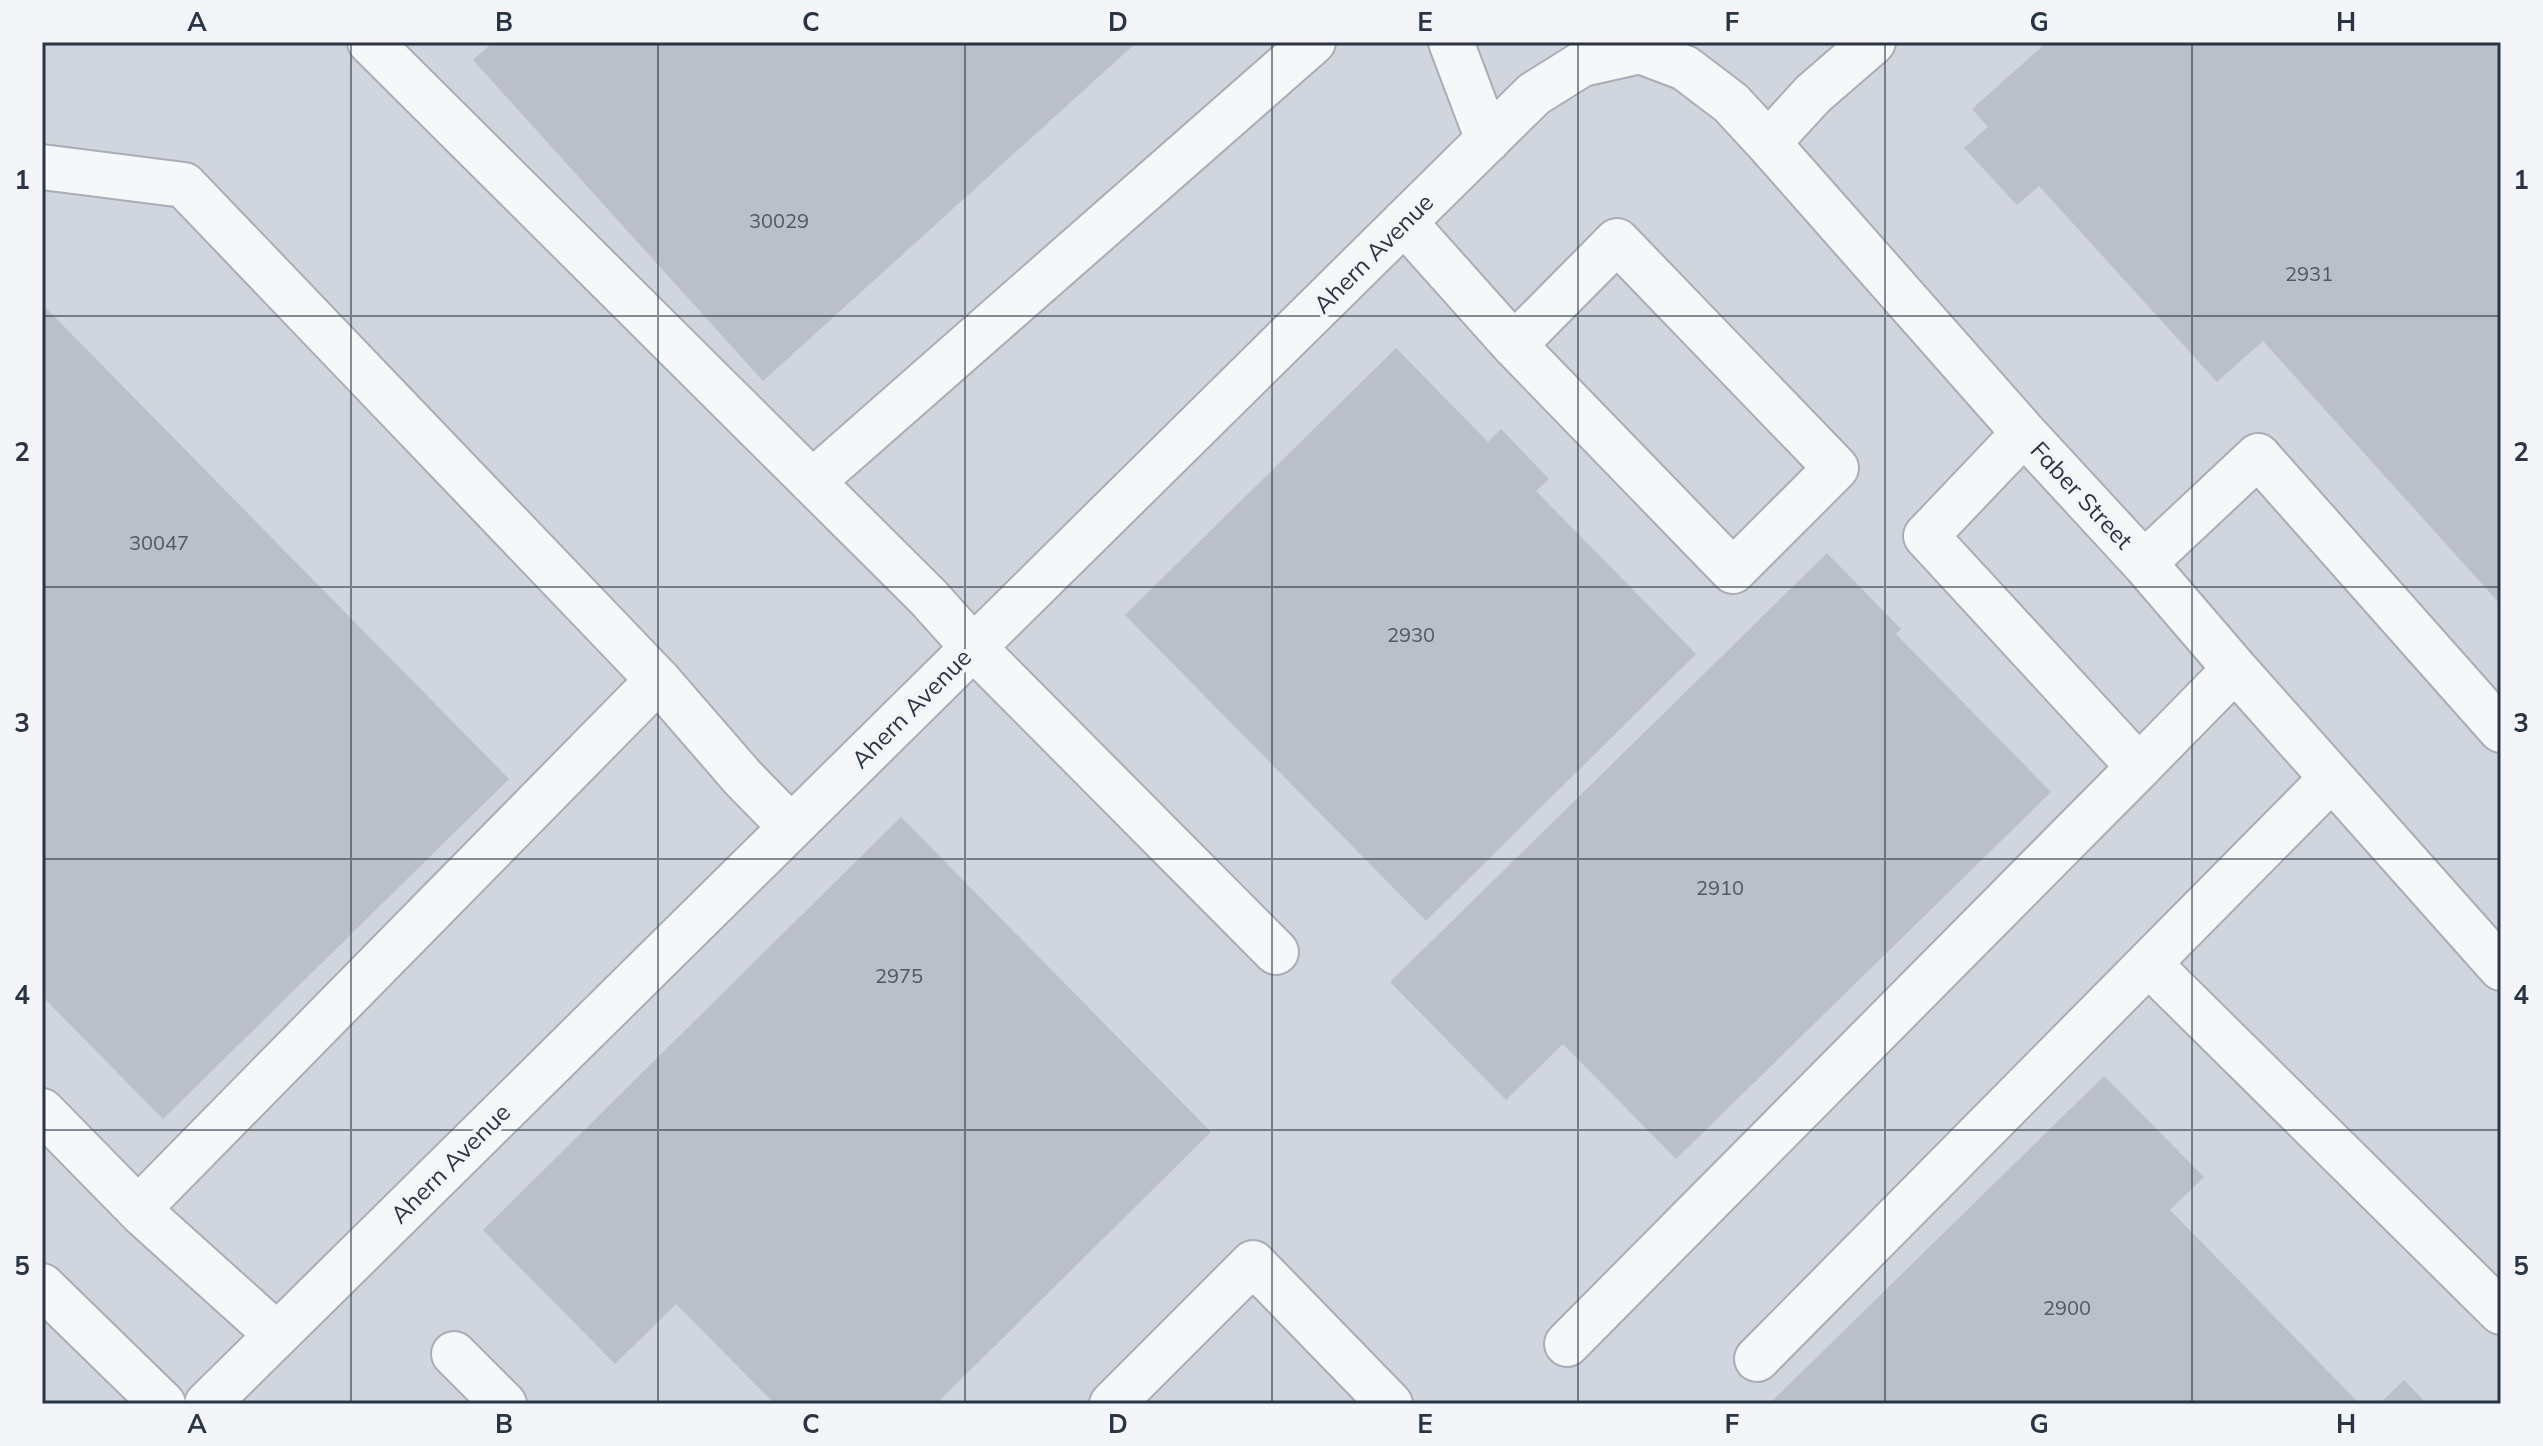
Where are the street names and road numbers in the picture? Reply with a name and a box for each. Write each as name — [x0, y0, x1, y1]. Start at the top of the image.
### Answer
street label: Ahern Avenue — [1307, 187, 1439, 319]
street label: Faber Street — [2025, 435, 2139, 555]
street label: Ahern Avenue — [845, 642, 977, 774]
street label: Ahern Avenue — [384, 1097, 516, 1229]

